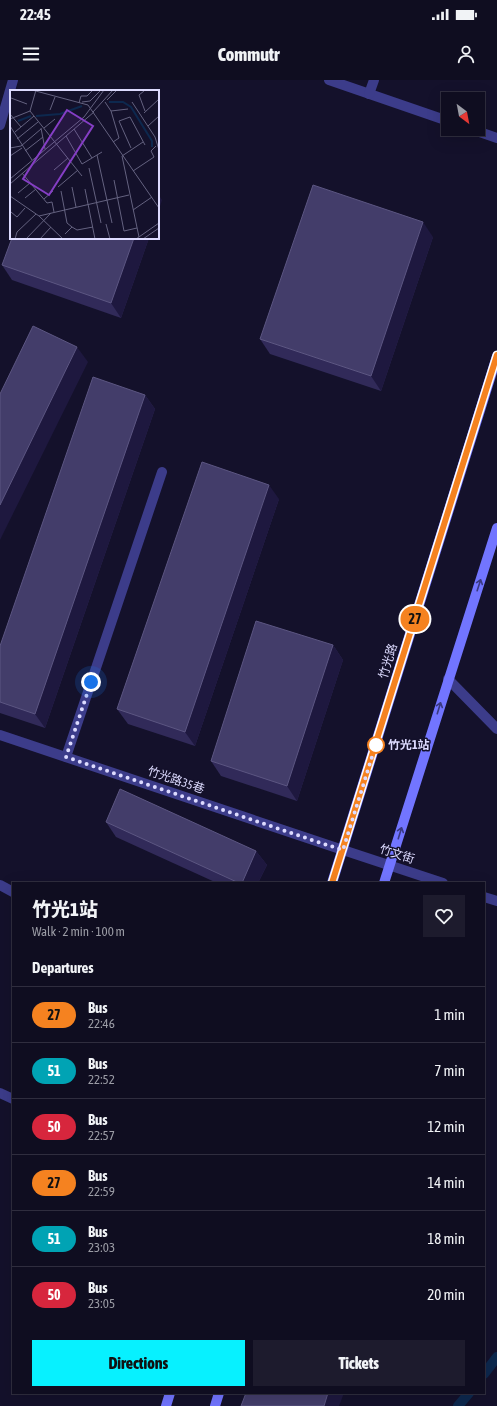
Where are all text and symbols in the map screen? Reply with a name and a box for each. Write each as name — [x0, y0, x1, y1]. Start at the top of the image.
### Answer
text: 22:45 — [20, 6, 51, 23]
icon: menu — [20, 43, 42, 65]
icon: person — [455, 43, 477, 65]
text: Commutr — [218, 44, 279, 65]
inset map — [10, 90, 159, 239]
north arrow — [441, 92, 485, 136]
map controls — [441, 92, 485, 136]
one-way arrow — [476, 578, 483, 591]
line badge: 27 — [397, 606, 433, 632]
text: 27 — [408, 611, 422, 627]
street label: 竹光路 — [376, 642, 400, 680]
your location — [81, 672, 101, 692]
one-way arrow — [436, 702, 443, 715]
marker: 竹光1站 — [367, 736, 385, 754]
place label: 竹光1站 — [388, 738, 430, 752]
street label: 竹光路35巷 — [146, 764, 206, 796]
one-way arrow — [397, 826, 404, 839]
street label: 竹文街 — [378, 842, 416, 866]
button: heart — [423, 895, 465, 937]
text: 竹光1站 — [32, 898, 98, 920]
text: Walk · 2 min · 100 m — [32, 924, 125, 939]
text: Departures — [32, 959, 94, 976]
text: Bus — [88, 999, 108, 1016]
text: 1 min — [434, 1006, 465, 1023]
text: 27 — [47, 1007, 61, 1023]
text: 22:46 — [88, 1016, 115, 1031]
text: Bus — [88, 1055, 108, 1072]
text: 7 min — [434, 1062, 465, 1079]
text: 51 — [47, 1063, 61, 1079]
text: 22:52 — [88, 1072, 115, 1087]
text: Bus — [88, 1111, 108, 1128]
text: 12 min — [427, 1118, 465, 1135]
text: 50 — [47, 1119, 61, 1135]
text: 22:57 — [88, 1128, 115, 1143]
text: Bus — [88, 1167, 108, 1184]
text: 14 min — [427, 1174, 465, 1191]
text: 27 — [47, 1175, 61, 1191]
text: 22:59 — [88, 1184, 115, 1199]
text: Bus — [88, 1223, 108, 1240]
text: 18 min — [427, 1230, 465, 1247]
text: 51 — [47, 1231, 61, 1247]
text: 23:03 — [88, 1240, 115, 1255]
text: Bus — [88, 1279, 108, 1296]
text: 20 min — [427, 1286, 465, 1303]
text: 50 — [47, 1287, 61, 1303]
text: 23:05 — [88, 1296, 115, 1311]
button: Directions — [32, 1340, 245, 1386]
button: Tickets — [253, 1340, 465, 1386]

